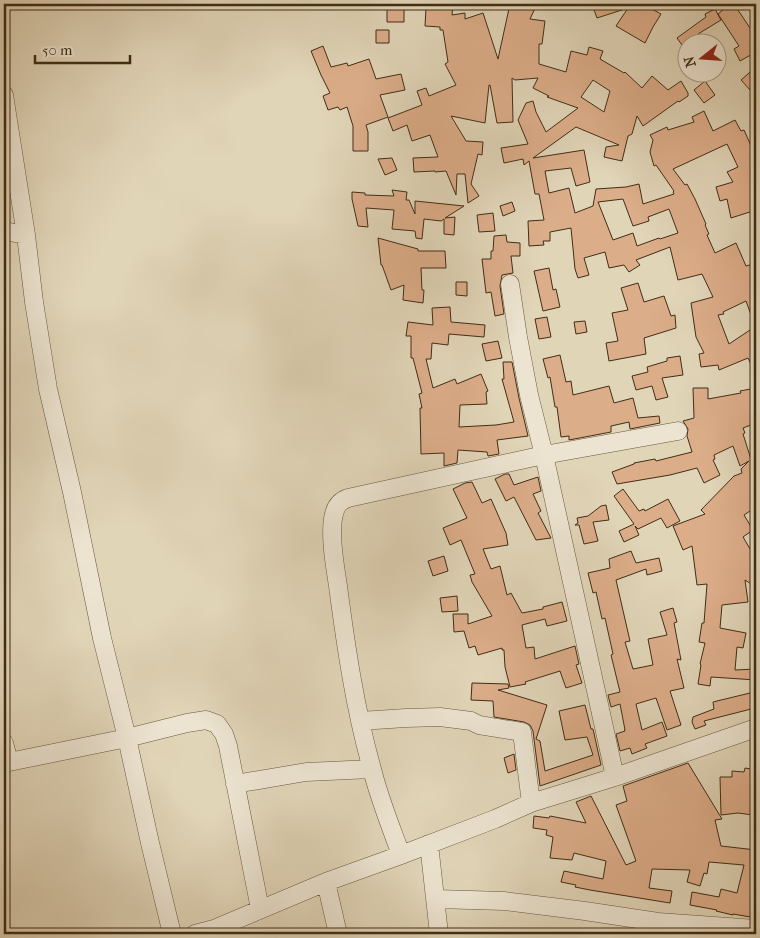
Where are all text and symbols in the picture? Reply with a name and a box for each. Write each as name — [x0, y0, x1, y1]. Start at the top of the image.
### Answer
scale bar — [35, 32, 130, 64]
north arrow — [678, 32, 728, 82]
text: 50 m — [42, 41, 73, 59]
text: N — [680, 54, 700, 69]

